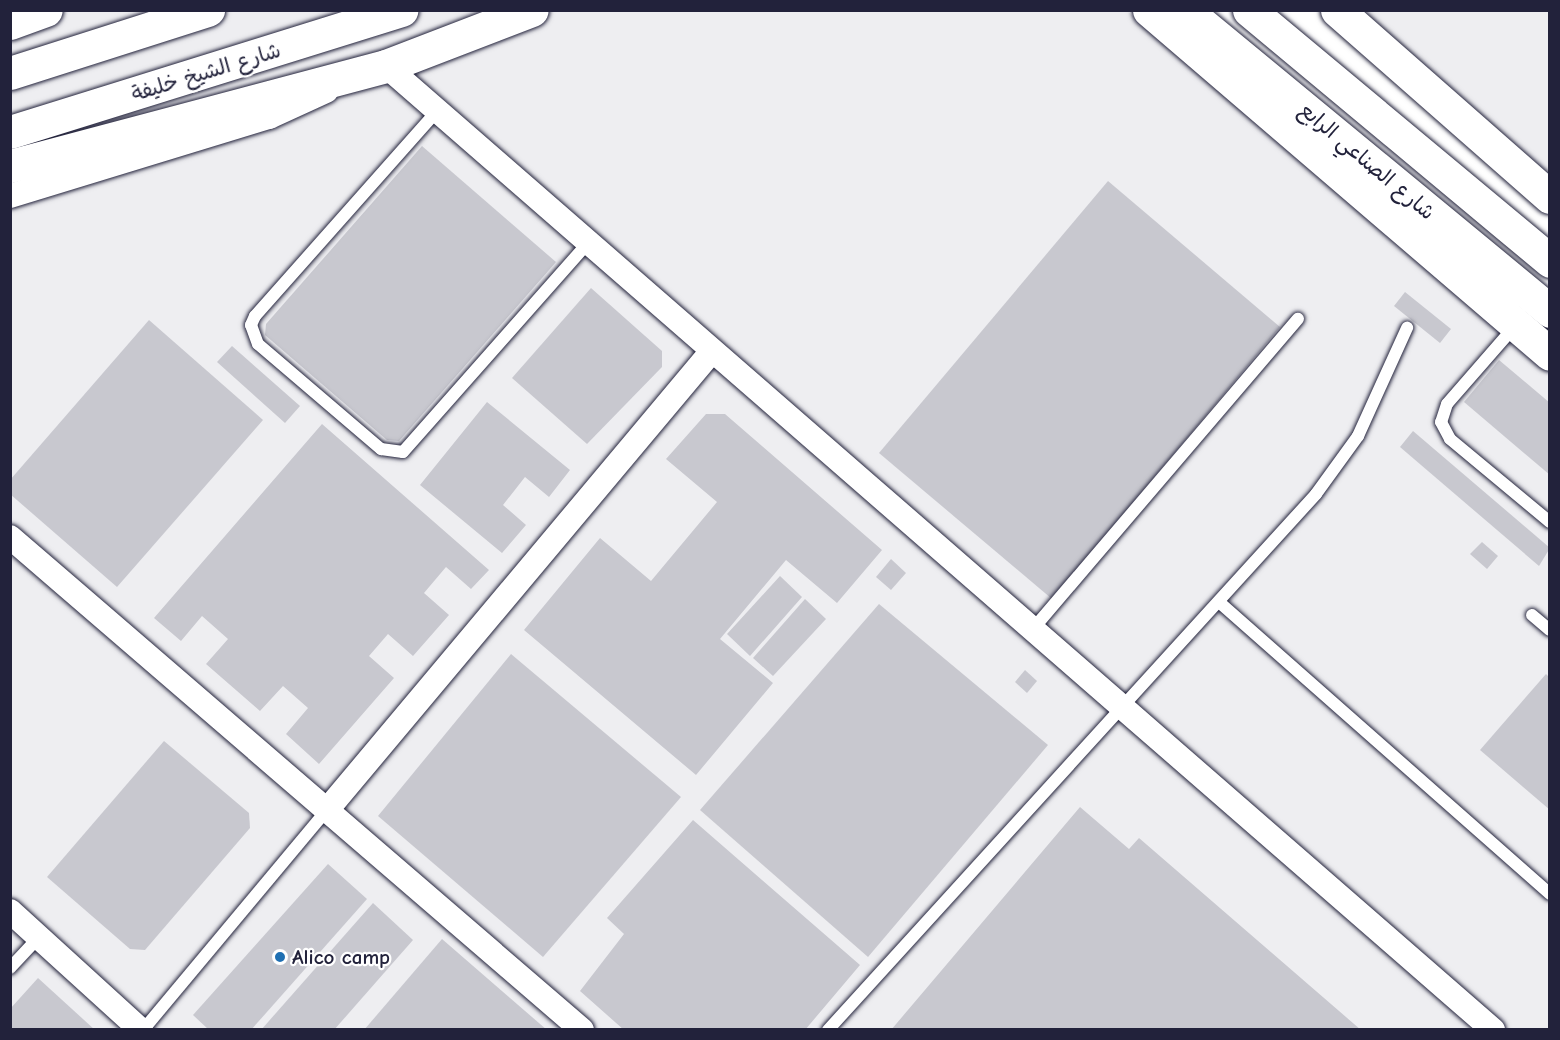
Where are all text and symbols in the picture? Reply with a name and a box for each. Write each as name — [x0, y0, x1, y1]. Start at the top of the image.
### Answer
street label: شارع الشيخ خليفة — [128, 37, 284, 107]
street label: شارع الصناعي الرابع — [1294, 97, 1440, 225]
place label: Alico camp — [292, 944, 390, 970]
marker: Alico camp — [273, 950, 287, 964]

